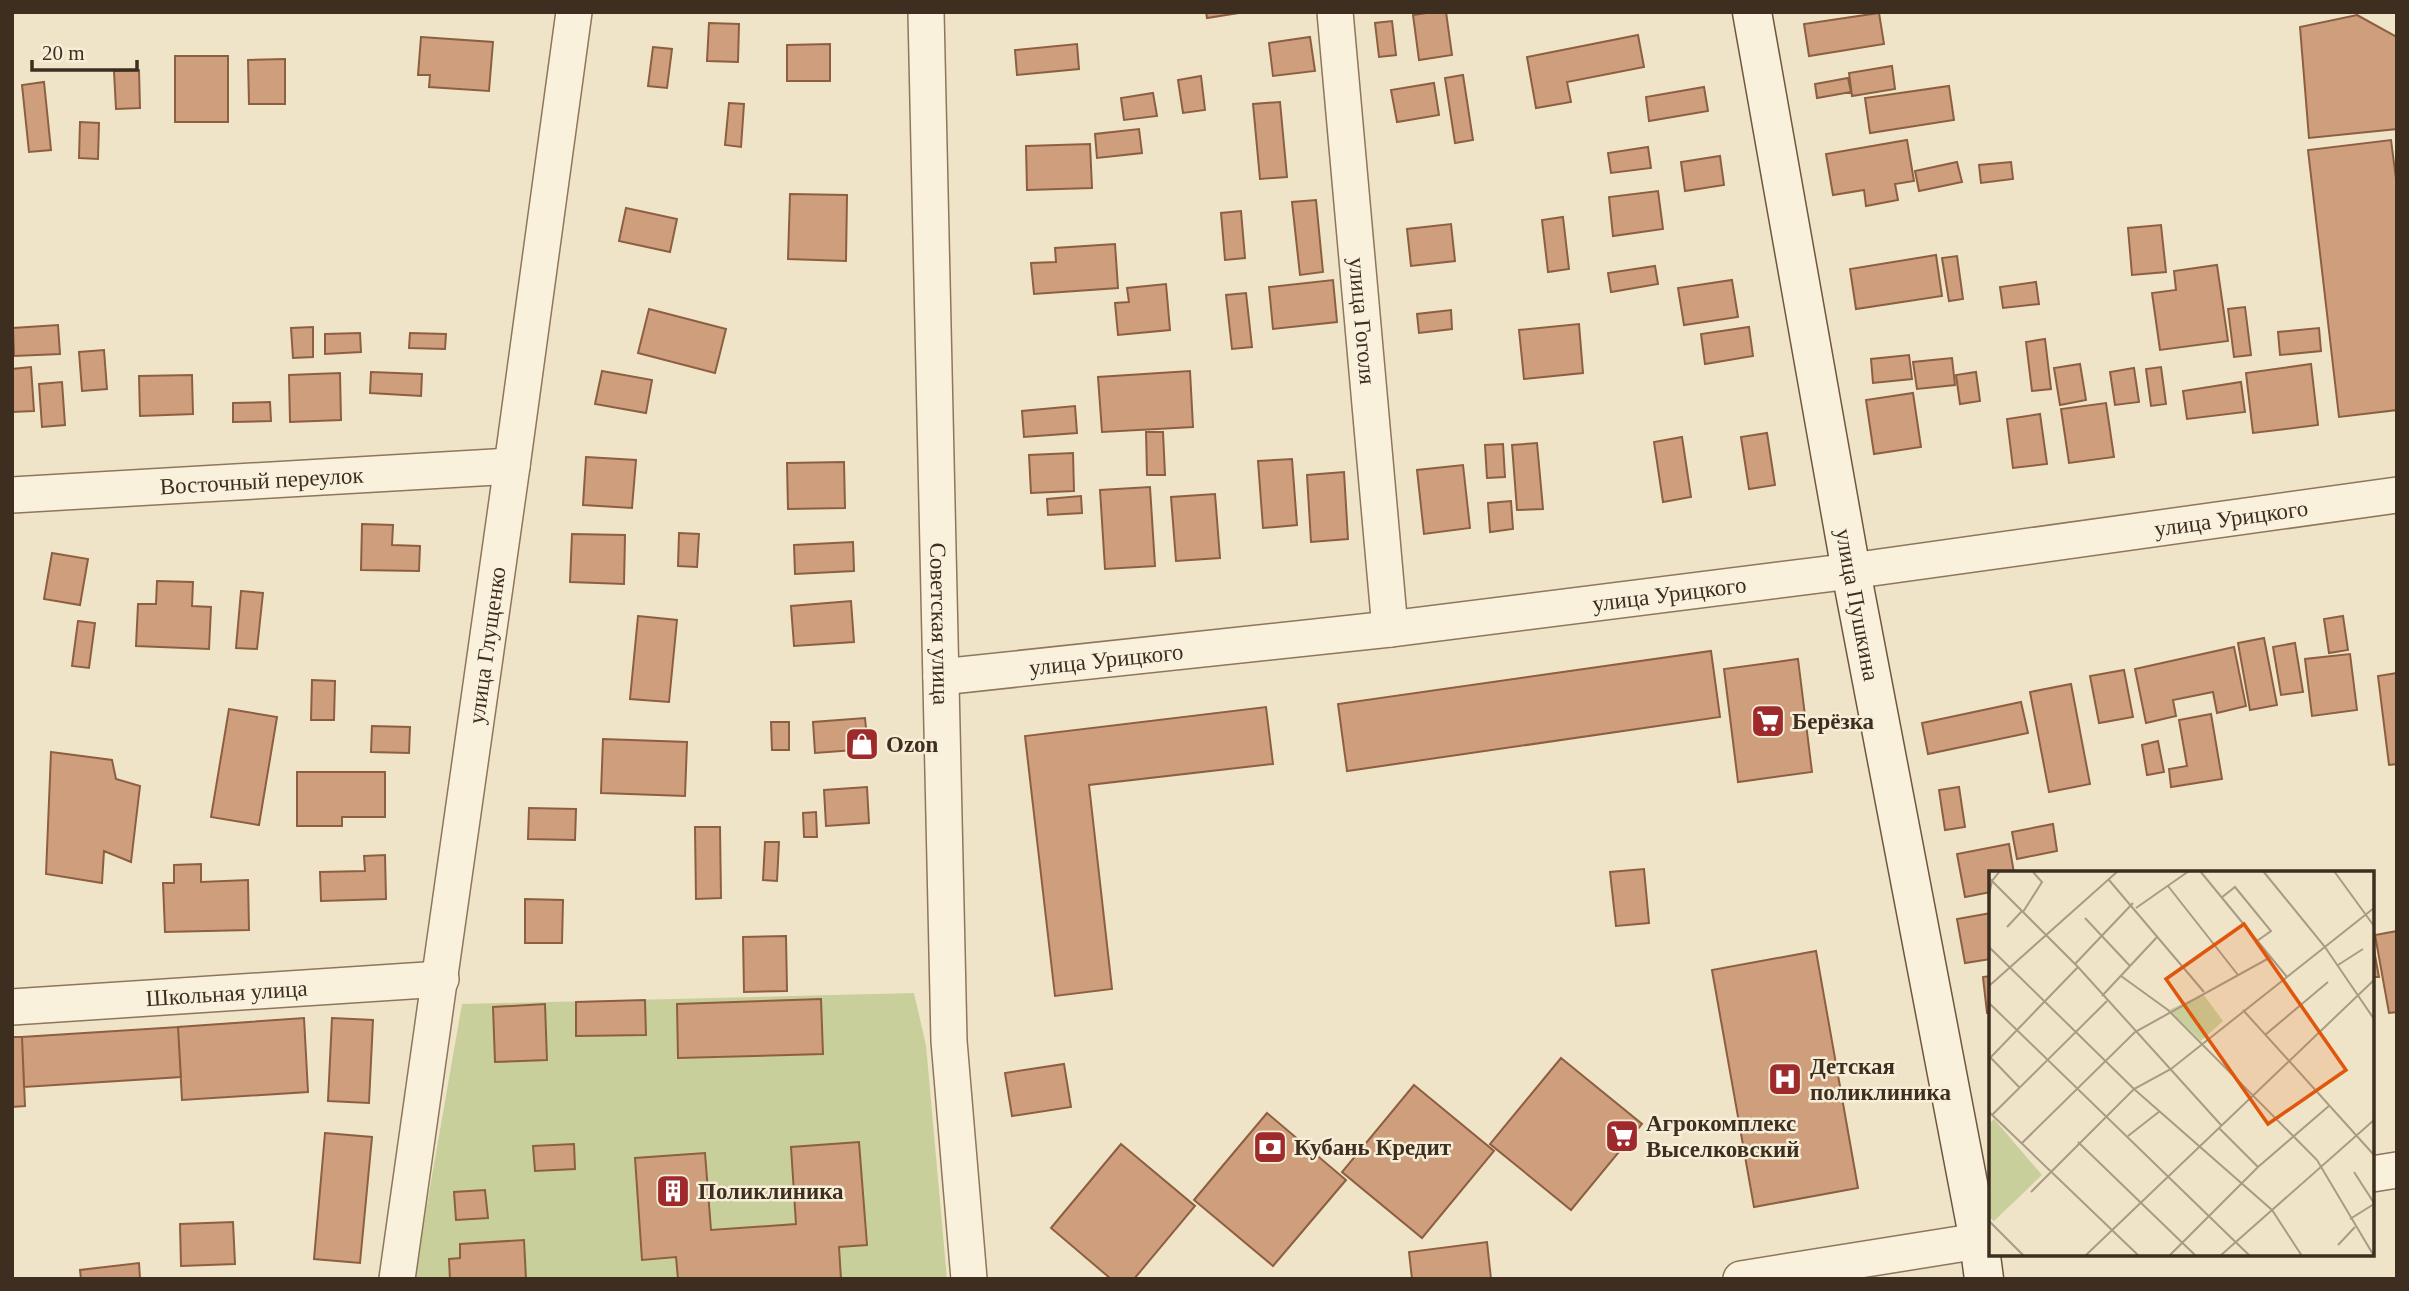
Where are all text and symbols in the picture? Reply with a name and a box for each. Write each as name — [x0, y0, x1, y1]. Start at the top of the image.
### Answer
scale bar — [32, 28, 136, 72]
text: 20 m — [42, 41, 85, 65]
street label: улица Гоголя — [1344, 256, 1380, 386]
street label: Восточный переулок — [159, 463, 365, 499]
street label: улица Урицкого — [2153, 496, 2310, 542]
street label: улица Пушкина — [1831, 527, 1884, 683]
street label: Советская улица — [925, 542, 953, 705]
street label: улица Глущенко — [464, 565, 511, 726]
street label: улица Урицкого — [1591, 572, 1748, 616]
street label: улица Урицкого — [1028, 639, 1184, 681]
supermarket icon: Берёзка — [1749, 702, 1787, 740]
place label: Берёзка — [1792, 709, 1875, 734]
shop icon: Ozon — [843, 725, 881, 763]
place label: Ozon — [886, 732, 939, 757]
inset map — [1989, 871, 2374, 1256]
street label: Школьная улица — [145, 976, 308, 1011]
place label: Детская поликлиника — [1810, 1054, 1951, 1105]
hospital icon: Детская поликлиника — [1766, 1060, 1804, 1098]
place label: Агрокомплекс Выселковский — [1646, 1111, 1799, 1162]
supermarket icon: Агрокомплекс Выселковский — [1603, 1117, 1641, 1155]
bank icon: Кубань Кредит — [1251, 1128, 1289, 1166]
place label: Кубань Кредит — [1294, 1135, 1452, 1160]
building icon: Поликлиника — [654, 1172, 692, 1210]
place label: Поликлиника — [698, 1179, 844, 1204]

